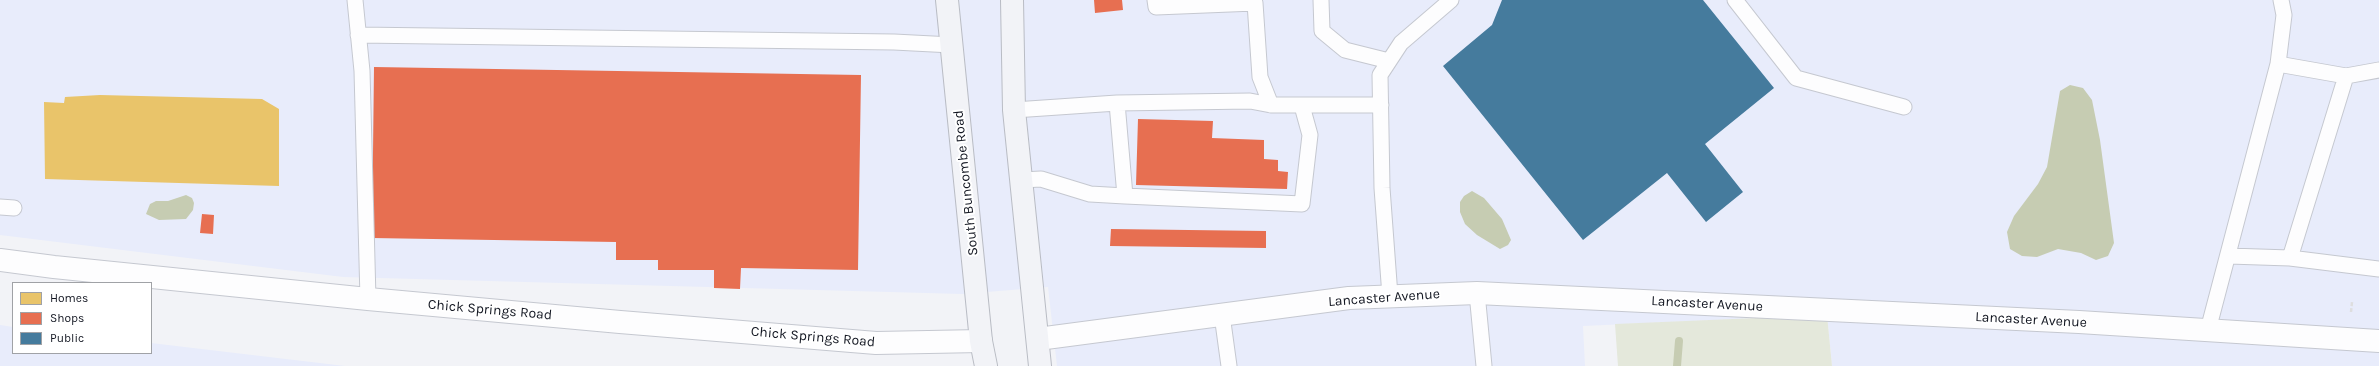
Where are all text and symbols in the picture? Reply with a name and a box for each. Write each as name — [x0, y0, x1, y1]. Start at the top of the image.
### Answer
street label: South Buncombe Road — [950, 109, 982, 257]
legend — [12, 282, 152, 354]
street label: Lancaster Avenue — [1328, 286, 1440, 310]
text: Homes — [50, 291, 88, 305]
street label: Lancaster Avenue — [1651, 293, 1763, 315]
street label: Chick Springs Road — [427, 296, 553, 324]
street label: Lancaster Avenue — [1975, 309, 2087, 331]
text: Shops — [50, 311, 84, 325]
street label: Chick Springs Road — [750, 323, 876, 351]
text: Public — [50, 331, 84, 345]

